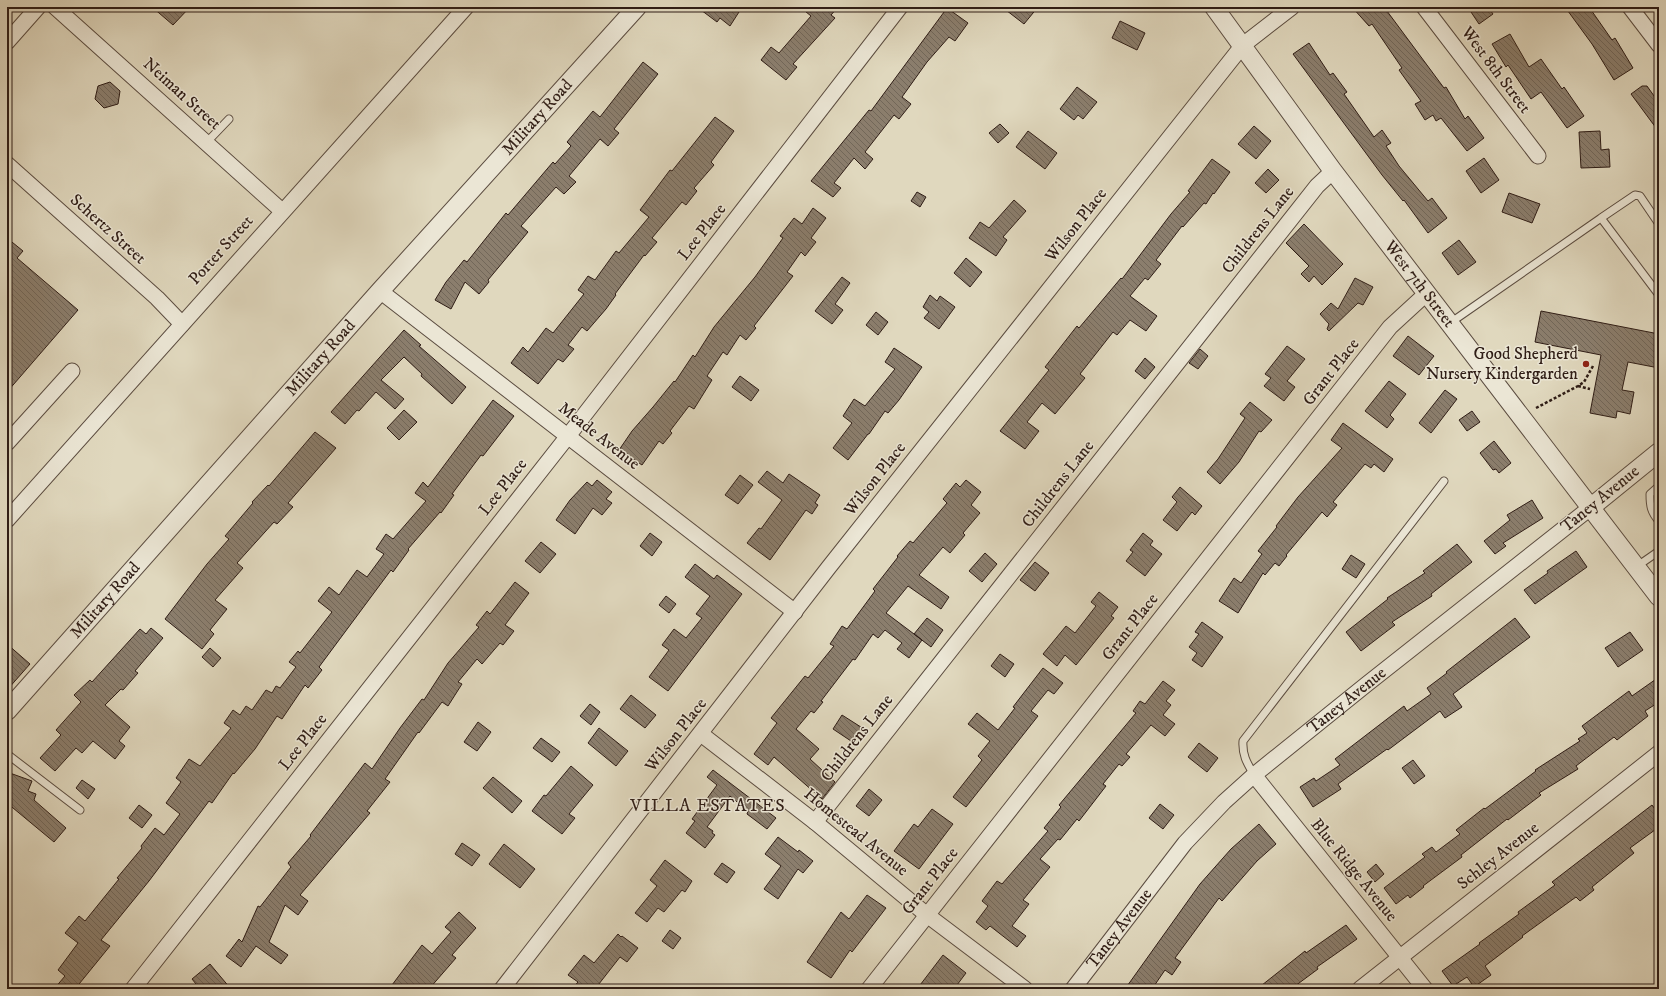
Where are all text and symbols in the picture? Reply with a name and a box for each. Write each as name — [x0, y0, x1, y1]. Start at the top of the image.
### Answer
street label: West 8th Street — [1456, 21, 1536, 118]
street label: Neiman Street — [138, 53, 226, 135]
street label: Military Road — [497, 74, 578, 160]
street label: Childrens Lane — [1217, 182, 1299, 278]
street label: Wilson Place — [1040, 184, 1112, 267]
street label: Schertz Street — [65, 189, 151, 269]
street label: Lee Place — [673, 199, 731, 265]
street label: Porter Street — [184, 210, 259, 290]
street label: West 7th Street — [1379, 235, 1460, 332]
street label: Military Road — [281, 315, 361, 401]
street label: Grant Place — [1298, 334, 1364, 410]
place label: Good Shepherd Nursery Kindergarden — [1426, 343, 1579, 385]
marker: Good Shepherd Nursery Kindergarden — [1581, 359, 1591, 369]
street label: Meade Avenue — [554, 397, 644, 475]
street label: Childrens Lane — [1017, 436, 1099, 532]
street label: Wilson Place — [839, 438, 911, 521]
street label: Lee Place — [474, 454, 532, 520]
street label: Taney Avenue — [1556, 461, 1644, 537]
street label: Military Road — [65, 557, 146, 643]
street label: Grant Place — [1097, 589, 1163, 665]
street label: Taney Avenue — [1303, 662, 1391, 739]
street label: Childrens Lane — [816, 690, 898, 786]
street label: Wilson Place — [640, 694, 712, 777]
street label: Lee Place — [274, 709, 332, 775]
street label: Homestead Avenue — [799, 783, 913, 881]
district label: VILLA ESTATES — [629, 795, 786, 817]
street label: Blue Ridge Avenue — [1306, 814, 1402, 926]
street label: Schley Avenue — [1453, 817, 1543, 895]
street label: Grant Place — [897, 843, 963, 919]
street label: Taney Avenue — [1082, 884, 1157, 973]

